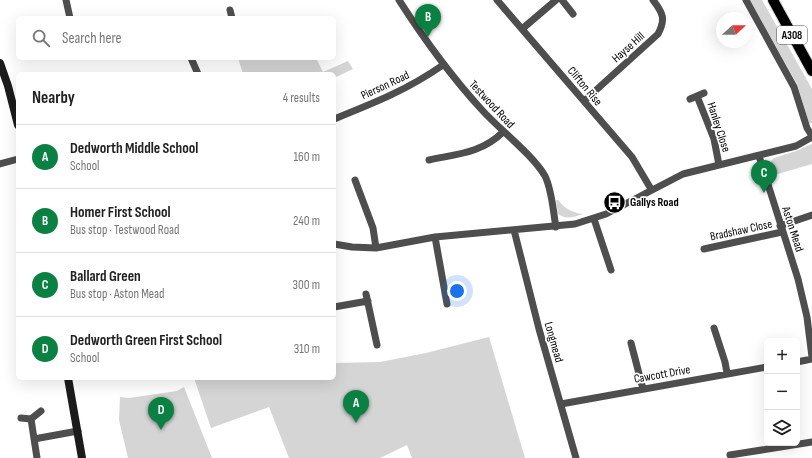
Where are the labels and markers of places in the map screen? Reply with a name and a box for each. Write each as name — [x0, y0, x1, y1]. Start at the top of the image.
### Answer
pin: B — [415, 4, 441, 37]
pin: C — [751, 160, 777, 193]
bus stop icon: Gallys Road — [602, 189, 628, 215]
place label: Gallys Road — [630, 195, 679, 210]
pin: A — [343, 390, 369, 423]
pin: D — [148, 397, 174, 430]

